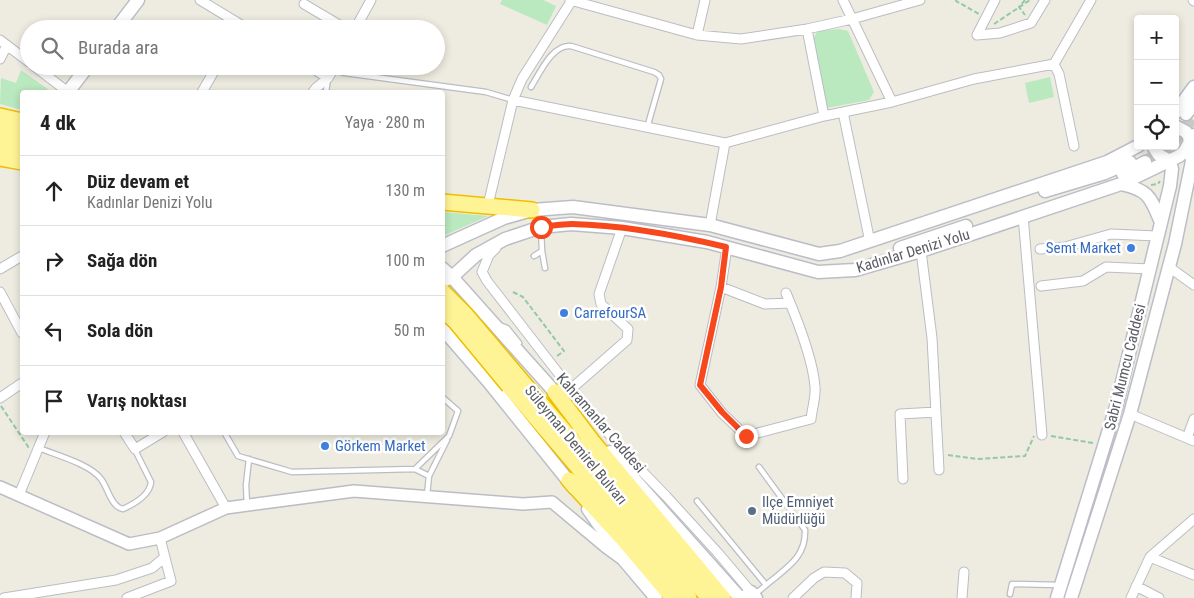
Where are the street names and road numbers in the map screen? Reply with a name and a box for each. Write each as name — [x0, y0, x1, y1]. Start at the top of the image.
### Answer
street label: Kadınlar Denizi Yolu — [854, 225, 972, 277]
street label: Sabri Mumcu Caddesi — [1101, 302, 1149, 432]
street label: Kahramanlar Caddesi — [553, 369, 649, 477]
street label: Süleyman Demirel Bulvarı — [521, 382, 631, 508]

